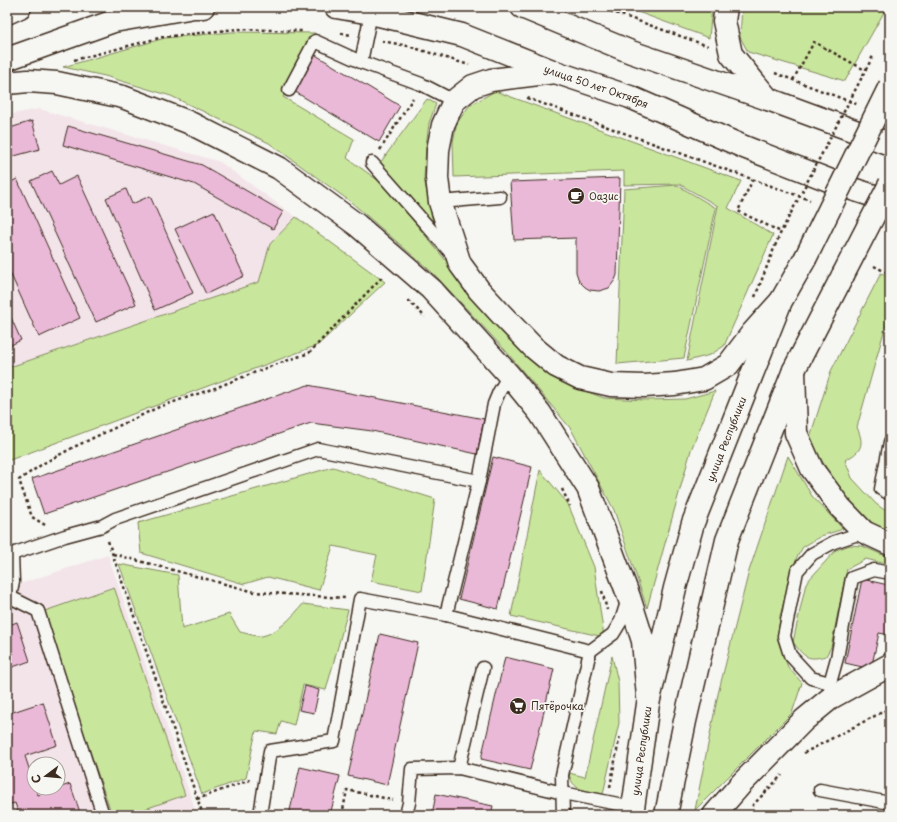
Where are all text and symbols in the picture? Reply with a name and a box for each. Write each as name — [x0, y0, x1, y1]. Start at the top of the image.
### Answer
street label: улица 50 лет Октября — [542, 60, 651, 111]
cafe icon: Оазис — [566, 186, 586, 206]
place label: Оазис — [589, 188, 619, 203]
street label: улица Республики — [702, 394, 749, 484]
supermarket icon: Пятёрочка — [508, 696, 528, 716]
place label: Пятёрочка — [531, 698, 585, 713]
street label: улица Республики — [627, 705, 655, 796]
north arrow — [26, 756, 66, 796]
text: С — [27, 773, 45, 785]

